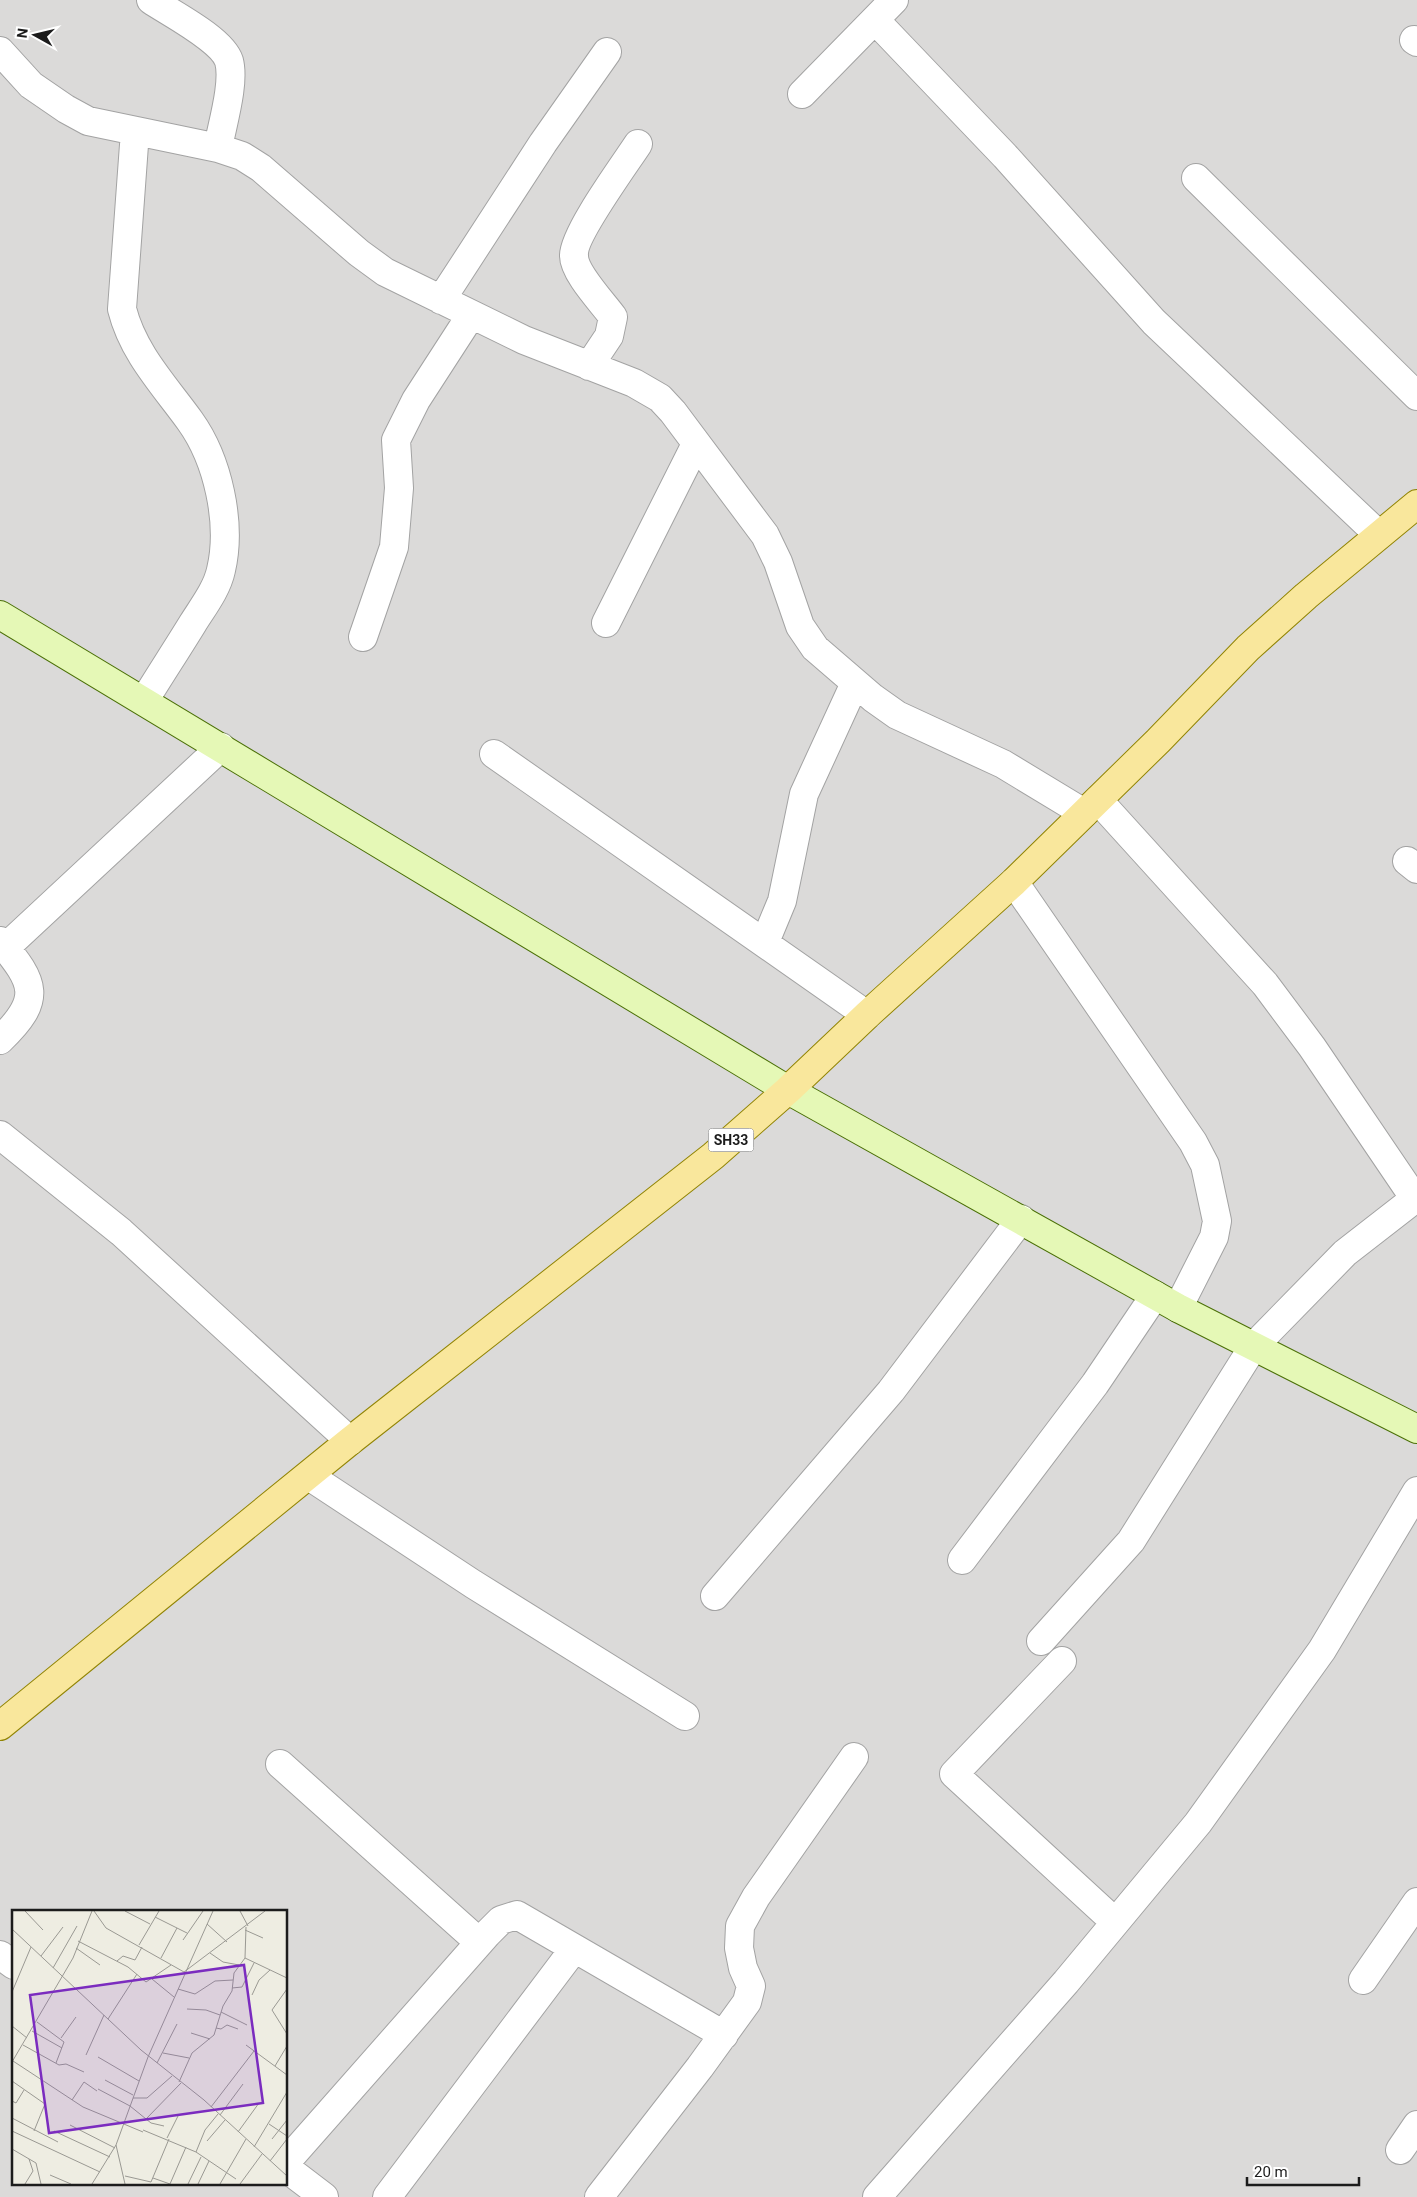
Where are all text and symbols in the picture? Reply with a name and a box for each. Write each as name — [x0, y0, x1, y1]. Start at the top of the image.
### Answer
north arrow — [10, 10, 60, 60]
text: N — [14, 27, 31, 39]
road number: SH33 — [708, 1128, 754, 1152]
inset map — [12, 1910, 288, 2184]
scale bar — [1247, 2154, 1360, 2186]
text: 20 m — [1254, 2163, 1288, 2181]

